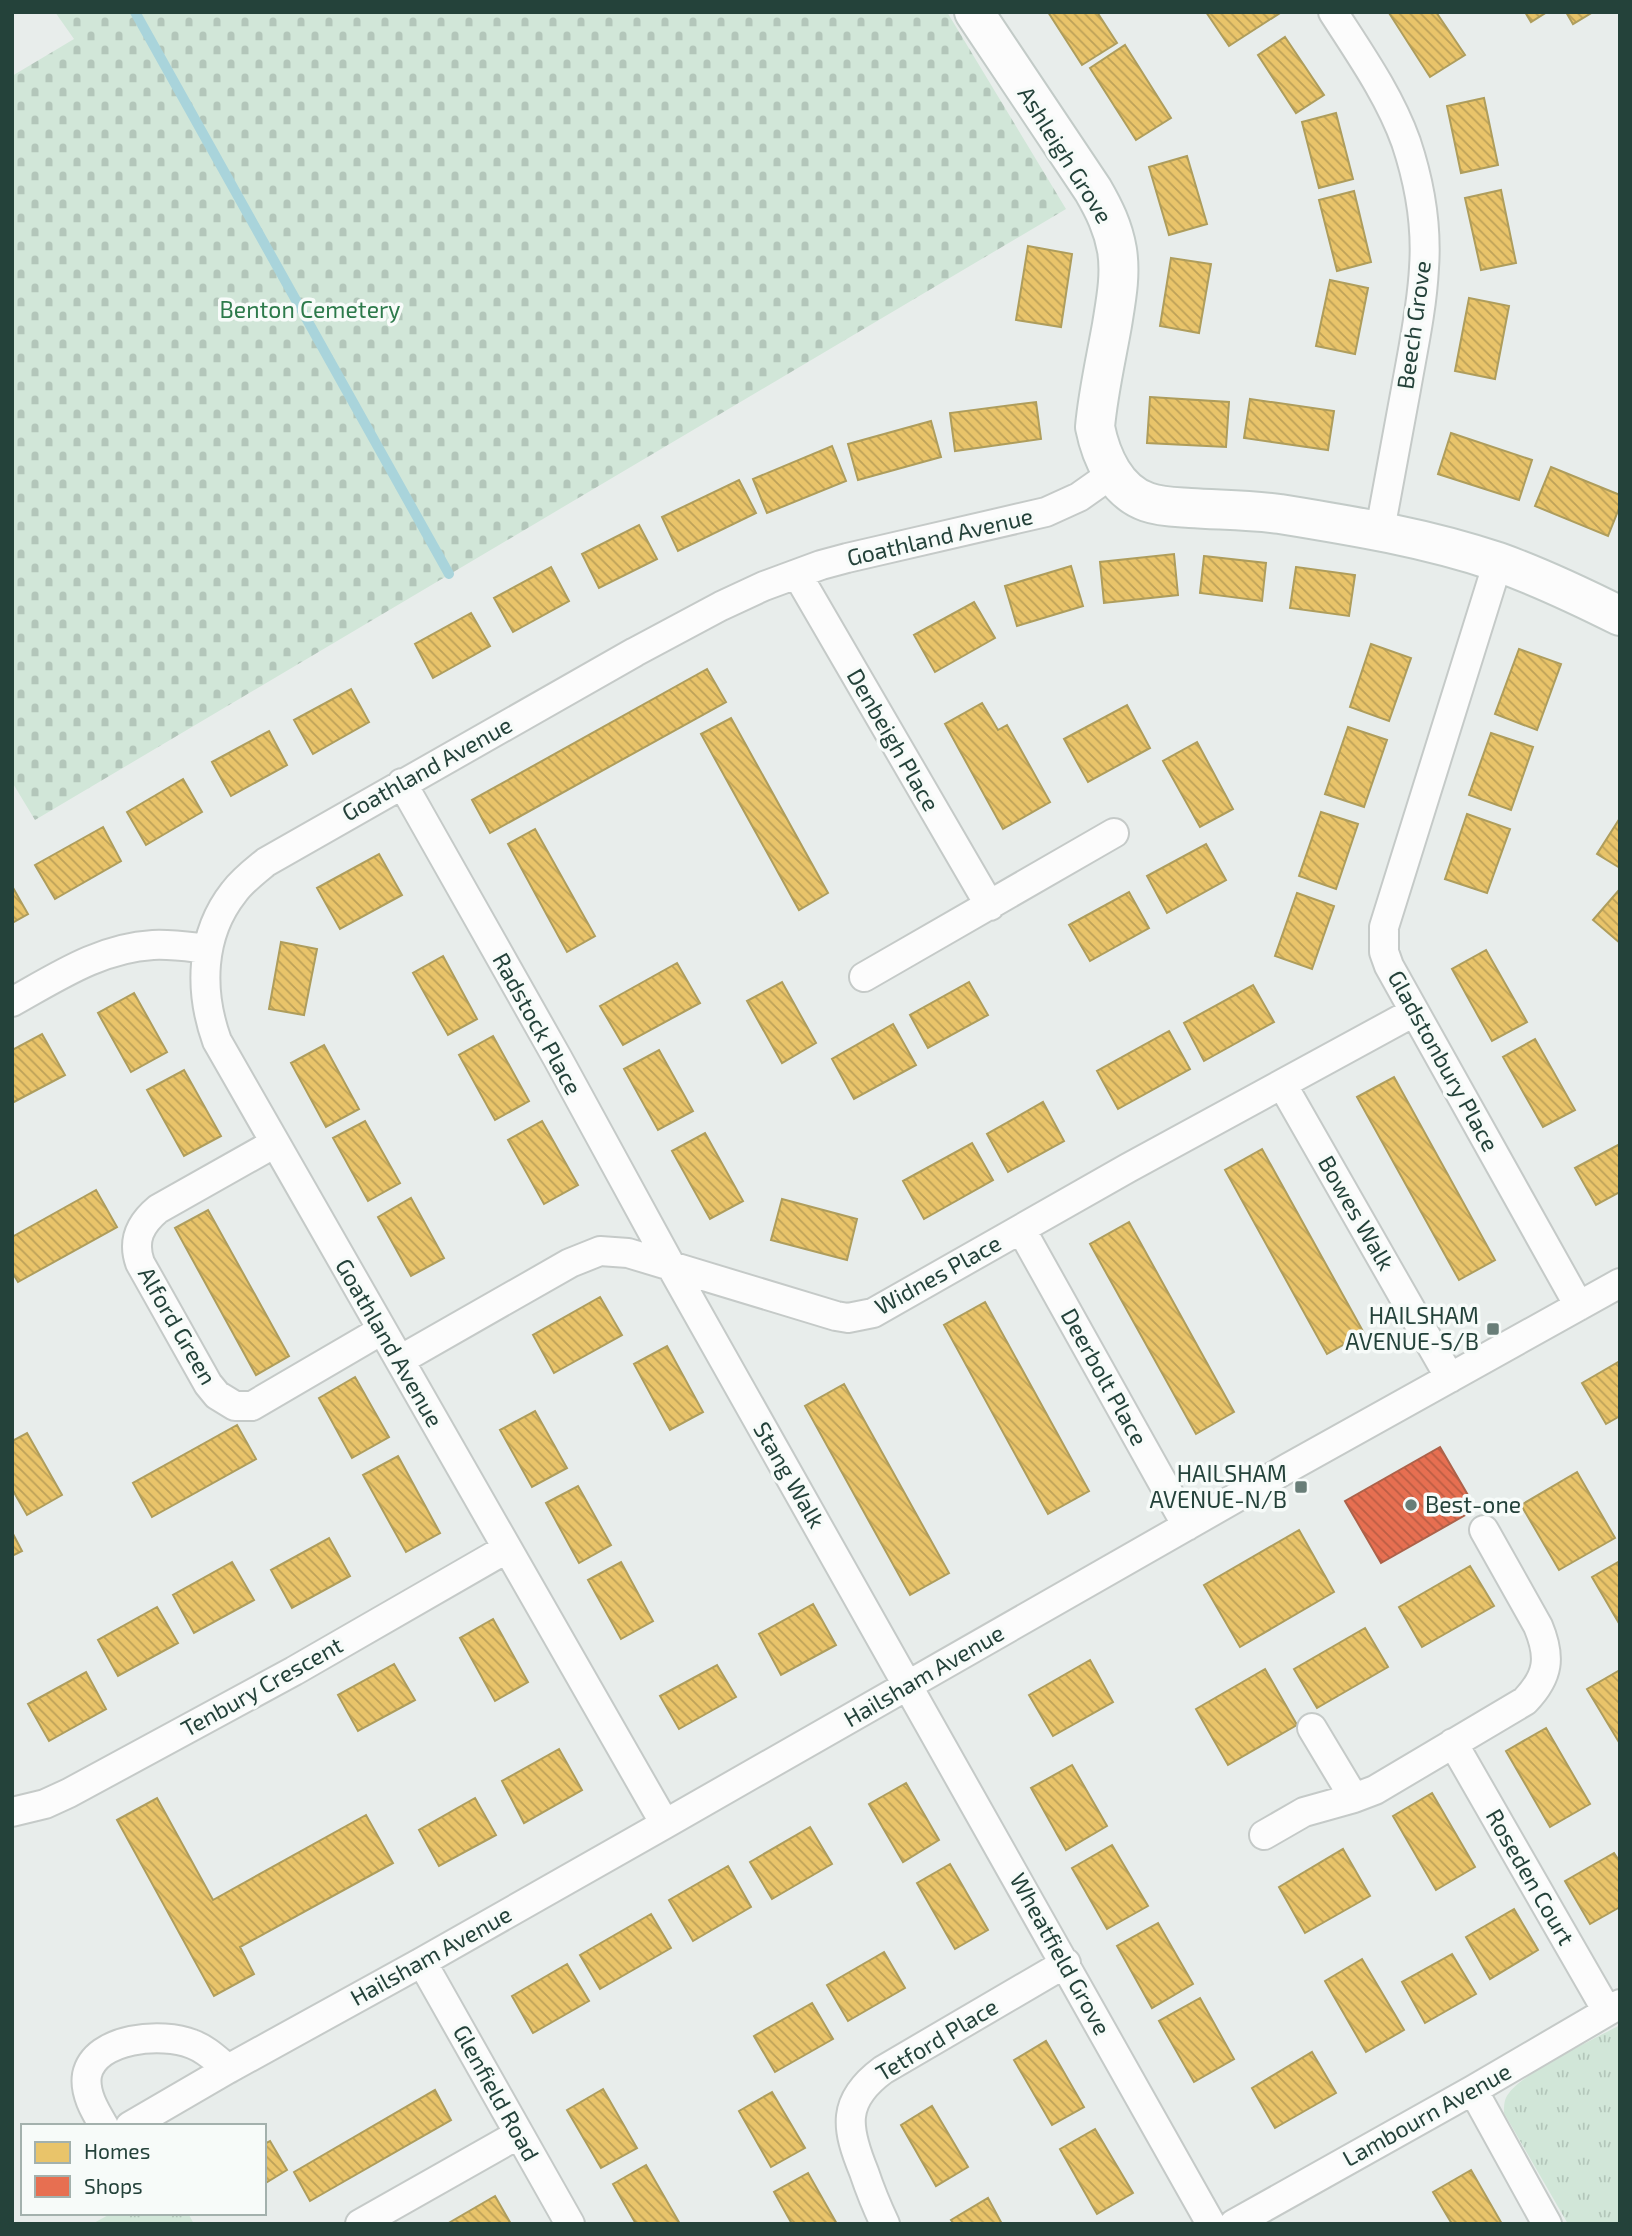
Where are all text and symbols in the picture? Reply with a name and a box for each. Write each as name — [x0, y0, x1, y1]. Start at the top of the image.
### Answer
street label: Ashleigh Grove — [1013, 81, 1119, 228]
street label: Beech Grove — [1390, 259, 1436, 391]
park label: Benton Cemetery — [220, 295, 400, 323]
street label: Goathland Avenue — [844, 501, 1035, 571]
street label: Denbeigh Place — [842, 663, 946, 816]
street label: Goathland Avenue — [337, 710, 516, 826]
street label: Radstock Place — [487, 948, 588, 1099]
street label: Gladstonbury Place — [1383, 965, 1505, 1156]
street label: Bowes Walk — [1313, 1150, 1401, 1275]
street label: Widnes Place — [870, 1228, 1005, 1320]
street label: Goathland Avenue — [330, 1253, 449, 1432]
street label: Alford Green — [133, 1262, 223, 1389]
place label: HAILSHAM AVENUE-S/B — [1345, 1301, 1479, 1355]
street label: Deerbolt Place — [1056, 1303, 1154, 1450]
marker: HAILSHAM AVENUE-S/B — [1485, 1321, 1501, 1337]
street label: Stang Walk — [748, 1416, 832, 1533]
place label: HAILSHAM AVENUE-N/B — [1150, 1459, 1287, 1513]
marker: HAILSHAM AVENUE-N/B — [1293, 1479, 1309, 1495]
place label: Best-one — [1425, 1490, 1521, 1518]
marker: Best-one — [1403, 1497, 1419, 1513]
street label: Hailsham Avenue — [839, 1618, 1008, 1732]
street label: Tenbury Crescent — [176, 1630, 347, 1742]
street label: Roseden Court — [1481, 1803, 1581, 1950]
street label: Wheatfield Grove — [1005, 1868, 1117, 2039]
street label: Hailsham Avenue — [345, 1899, 516, 2011]
street label: Tetford Place — [870, 1992, 1003, 2086]
street label: Glenfield Road — [448, 2020, 546, 2166]
street label: Lambourn Avenue — [1337, 2056, 1516, 2172]
legend — [21, 2124, 266, 2215]
text: Homes — [84, 2138, 150, 2163]
text: Shops — [84, 2173, 143, 2198]

